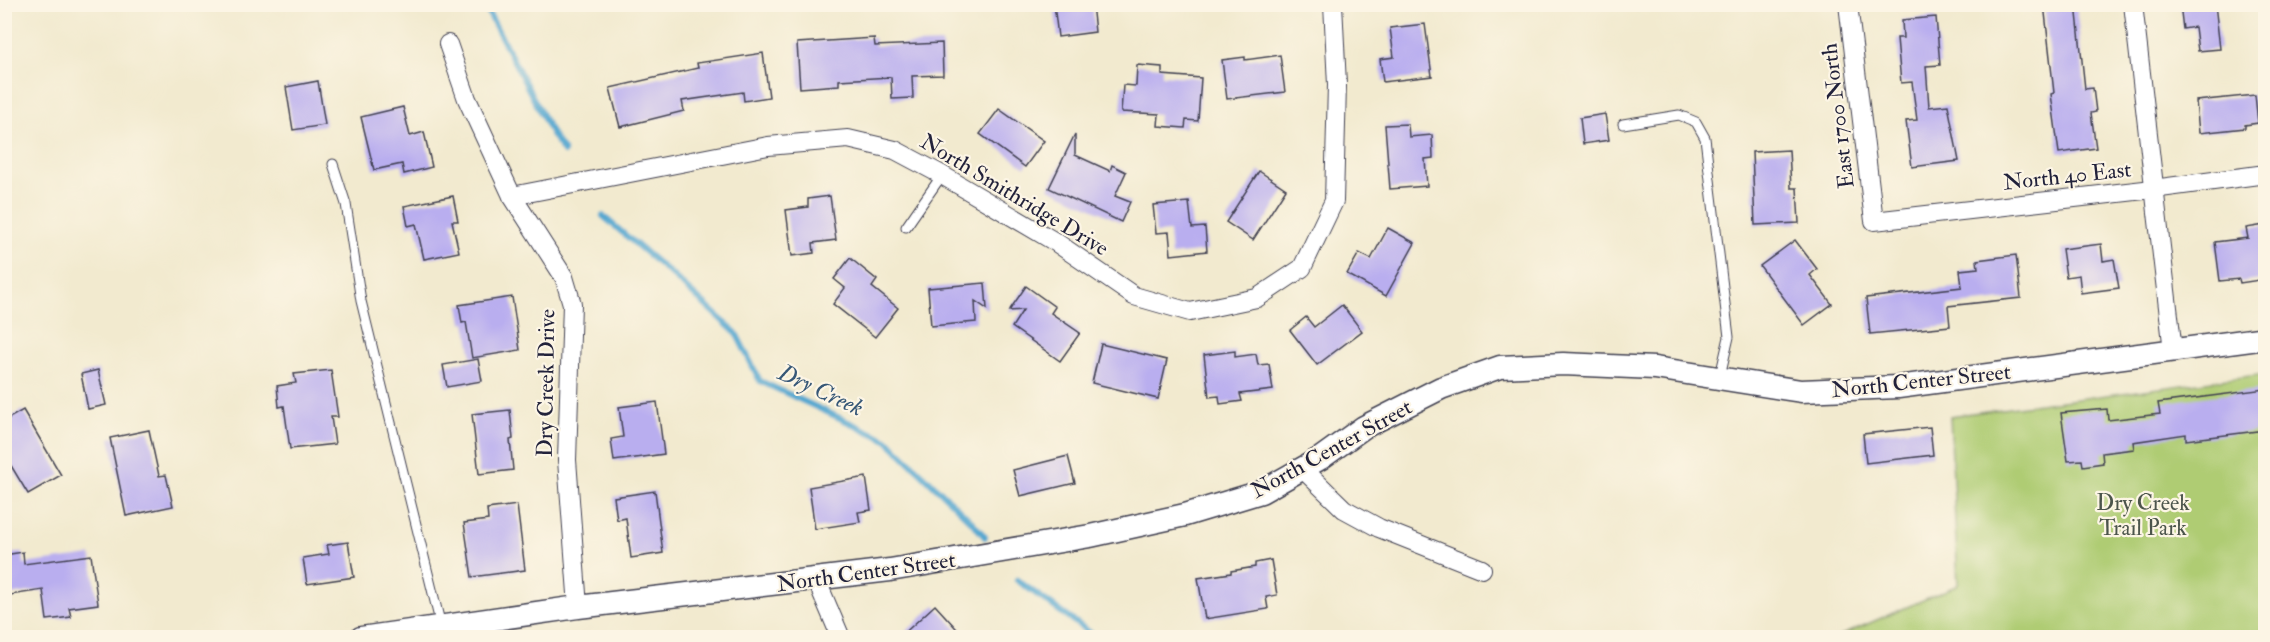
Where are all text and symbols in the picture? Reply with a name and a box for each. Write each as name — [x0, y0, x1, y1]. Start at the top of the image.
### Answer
street label: East 1700 North — [1815, 41, 1861, 190]
street label: North Smithridge Drive — [915, 128, 1114, 262]
street label: North 40 East — [2002, 155, 2133, 197]
street label: Dry Creek Drive — [531, 309, 561, 457]
water label: Dry Creek — [772, 357, 868, 424]
street label: North Center Street — [1830, 358, 2012, 404]
street label: North Center Street — [1246, 393, 1417, 505]
park label: Dry Creek Trail Park — [2096, 489, 2190, 542]
street label: North Center Street — [775, 546, 957, 598]

